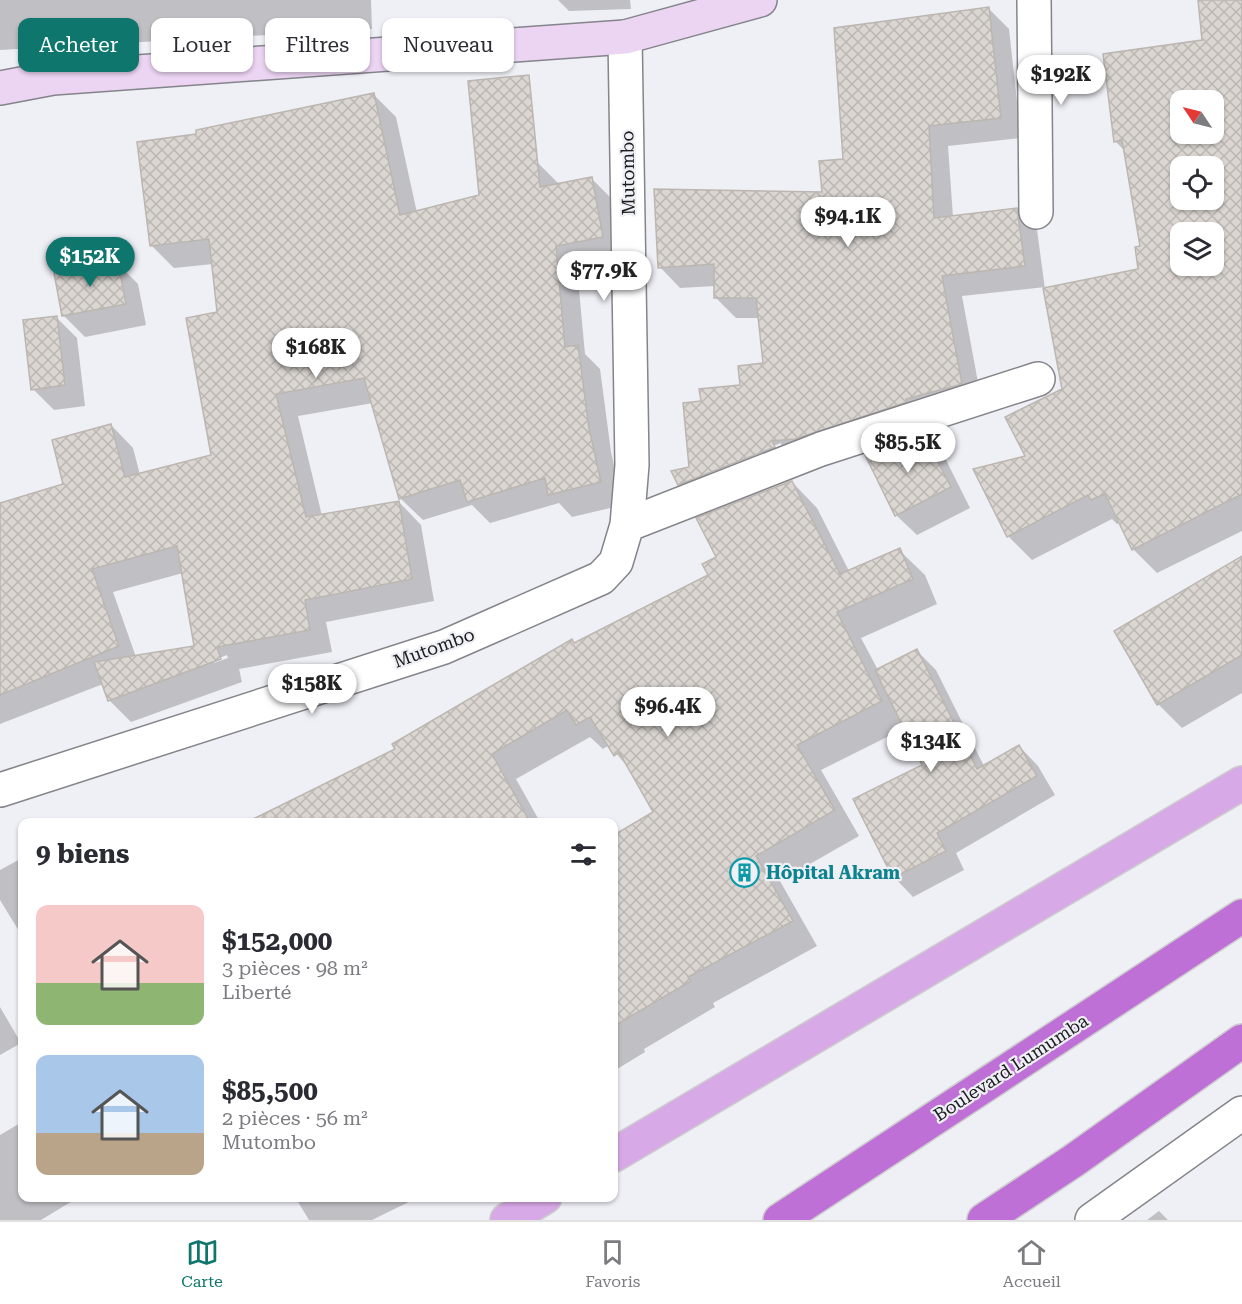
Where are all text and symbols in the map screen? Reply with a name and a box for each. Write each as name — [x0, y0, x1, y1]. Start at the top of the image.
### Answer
chip: Acheter — [18, 18, 139, 72]
chip: Louer — [151, 18, 253, 72]
chip: Filtres — [265, 18, 370, 72]
chip: Nouveau — [382, 18, 514, 72]
pin: $192K — [1019, 55, 1103, 106]
text: $192K — [1031, 62, 1091, 86]
north arrow — [1170, 90, 1224, 144]
map controls — [1170, 90, 1224, 276]
street label: Mutombo — [616, 130, 639, 216]
button: locate — [1170, 156, 1224, 210]
pin: $94.1K — [799, 197, 897, 248]
text: $94.1K — [815, 204, 881, 228]
button: layers — [1170, 222, 1224, 276]
pin: $152K — [48, 237, 132, 288]
text: $152K — [60, 244, 120, 268]
pin: $77.9K — [555, 251, 653, 302]
text: $77.9K — [571, 258, 637, 282]
pin: $168K — [274, 328, 358, 379]
text: $168K — [286, 335, 346, 359]
pin: $85.5K — [859, 423, 957, 474]
text: $85.5K — [875, 430, 941, 454]
street label: Mutombo — [390, 623, 477, 672]
pin: $158K — [270, 664, 354, 715]
text: $158K — [282, 671, 342, 695]
pin: $96.4K — [619, 687, 717, 738]
text: $96.4K — [635, 694, 701, 718]
pin: $134K — [889, 722, 973, 773]
text: $134K — [901, 729, 961, 753]
icon: filters — [567, 838, 600, 871]
text: 9 biens — [36, 839, 129, 869]
building icon: Hôpital Akram — [729, 857, 761, 889]
place label: Hôpital Akram — [766, 862, 901, 883]
text: $152,000 — [222, 926, 332, 956]
icon: home — [84, 929, 156, 1001]
text: 3 pièces · 98 m² — [222, 956, 368, 980]
text: Liberté — [222, 980, 291, 1004]
street label: Boulevard Lumumba — [930, 1010, 1092, 1125]
text: $85,500 — [222, 1076, 318, 1106]
icon: home — [84, 1079, 156, 1151]
text: 2 pièces · 56 m² — [222, 1106, 368, 1130]
text: Mutombo — [222, 1130, 316, 1154]
tab: Carte — [181, 1236, 223, 1291]
tab: Favoris — [585, 1236, 640, 1291]
tab: Accueil — [1003, 1236, 1061, 1291]

